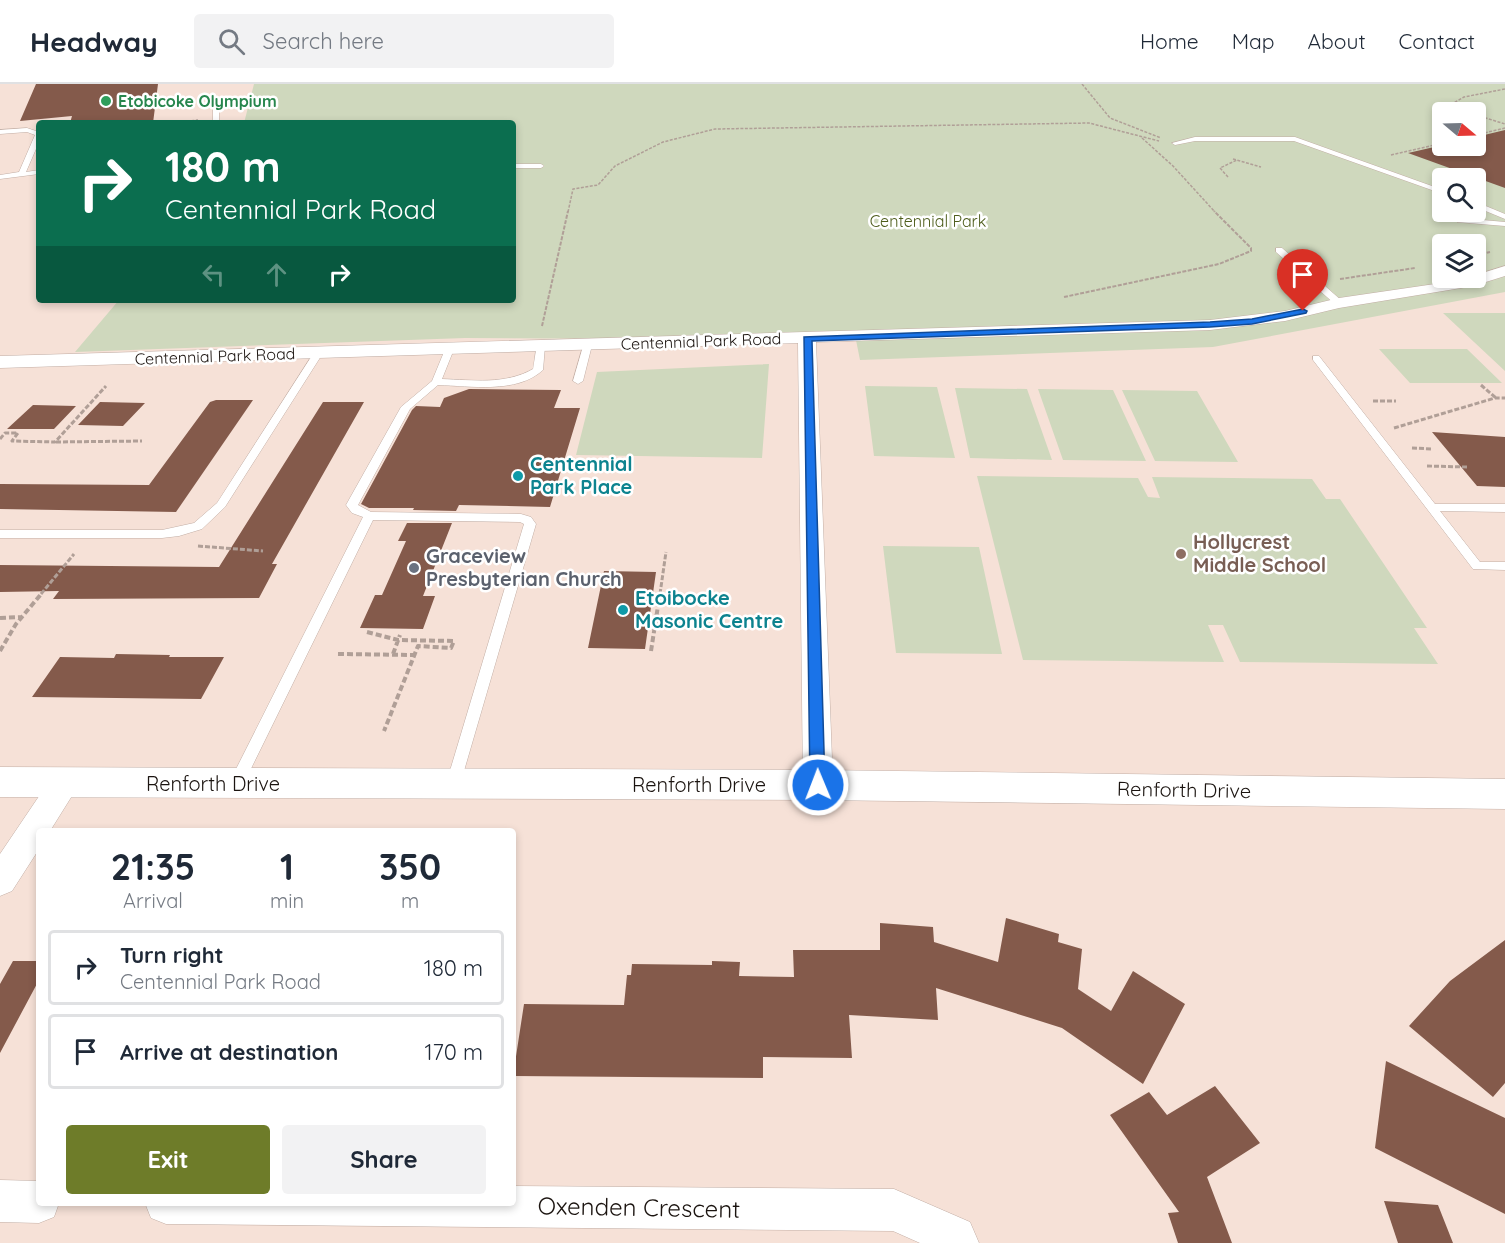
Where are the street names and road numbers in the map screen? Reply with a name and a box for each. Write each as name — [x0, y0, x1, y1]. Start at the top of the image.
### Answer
street label: Centennial Park Road — [620, 328, 782, 354]
street label: Centennial Park Road — [134, 343, 296, 369]
street label: Renforth Drive — [146, 771, 280, 796]
street label: Renforth Drive — [632, 772, 766, 797]
street label: Renforth Drive — [1117, 776, 1251, 803]
street label: Oxenden Crescent — [537, 1190, 741, 1224]

